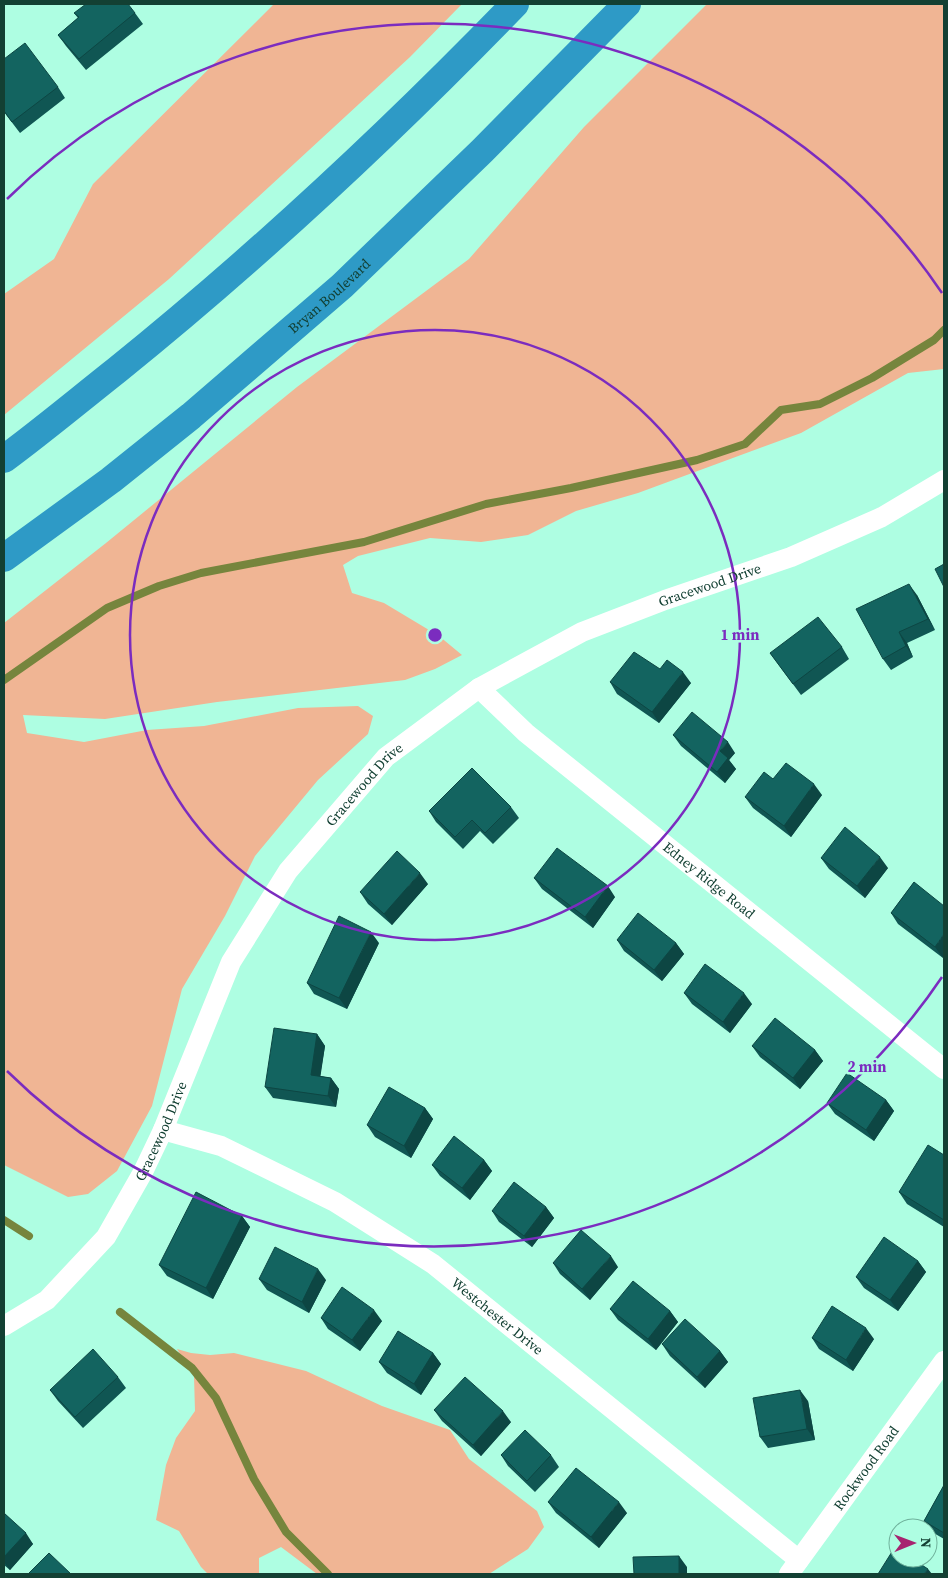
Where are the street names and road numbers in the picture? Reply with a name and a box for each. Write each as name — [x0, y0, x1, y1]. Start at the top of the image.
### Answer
street label: Bryan Boulevard — [284, 254, 375, 338]
street label: Gracewood Drive — [655, 558, 764, 612]
street label: Gracewood Drive — [321, 738, 407, 831]
street label: Edney Ridge Road — [659, 837, 759, 923]
street label: Gracewood Drive — [130, 1078, 192, 1185]
street label: Westchester Drive — [447, 1273, 548, 1360]
street label: Rockwood Road — [829, 1422, 904, 1514]

